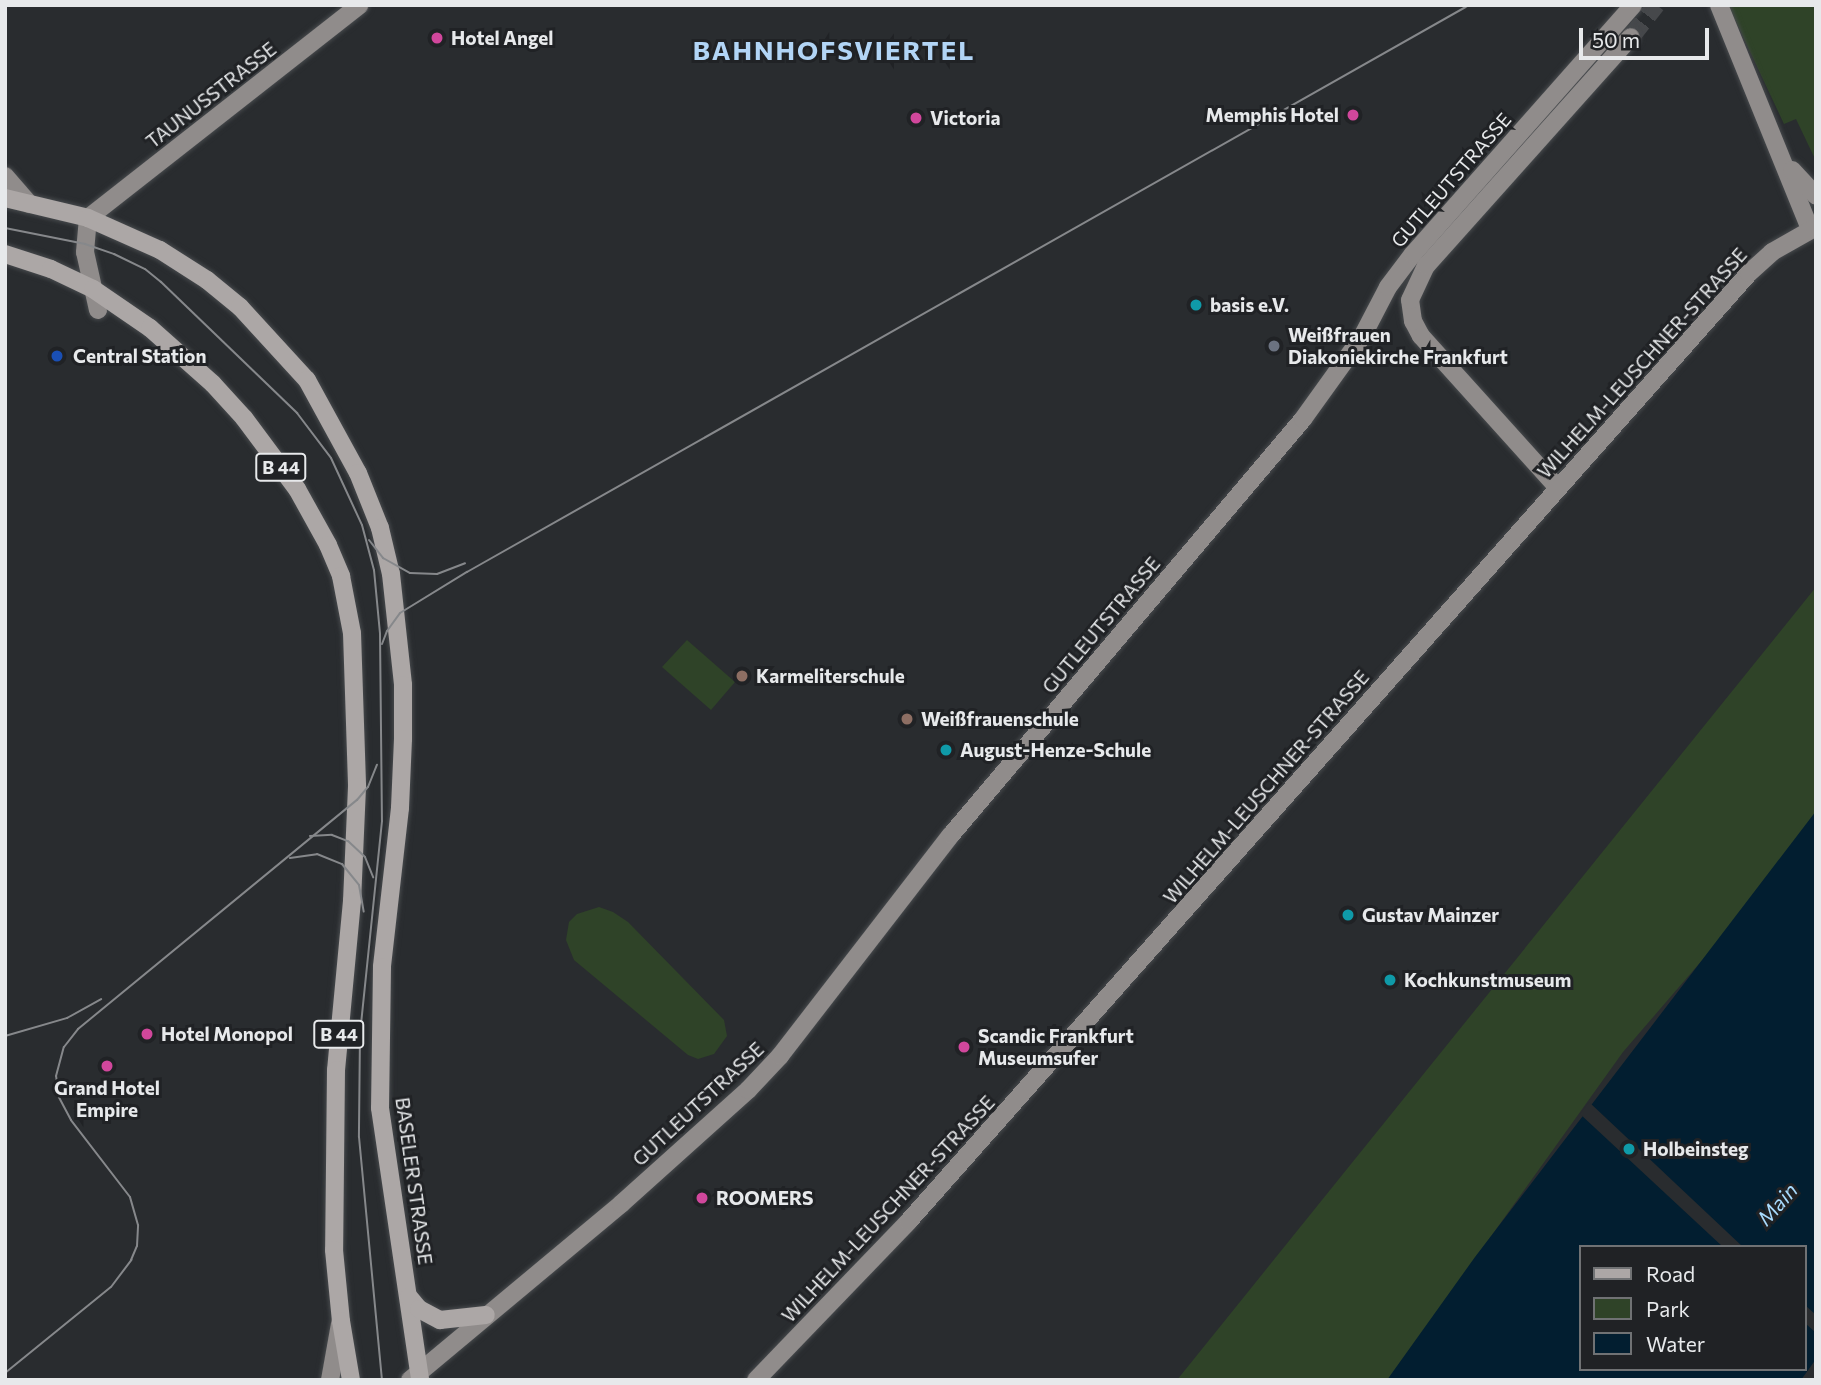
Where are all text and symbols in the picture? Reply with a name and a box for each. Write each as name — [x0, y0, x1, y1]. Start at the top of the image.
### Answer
scale bar — [1583, 14, 1713, 58]
place label: Hotel Angel — [451, 27, 553, 49]
text: 50 m — [1592, 27, 1640, 52]
marker: Hotel Angel — [429, 30, 445, 46]
district label: BAHNHOFSVIERTEL — [695, 34, 973, 66]
street label: TAUNUSSTRASSE — [141, 37, 281, 153]
place label: Memphis Hotel — [1206, 104, 1339, 126]
place label: Victoria — [930, 107, 1000, 129]
marker: Memphis Hotel — [1345, 107, 1361, 123]
street label: GUTLEUTSTRASSE — [1386, 108, 1516, 252]
marker: Victoria — [908, 110, 924, 126]
street label: WILHELM-LEUSCHNER-STRASSE — [1533, 243, 1751, 483]
place label: basis e.V. — [1210, 294, 1289, 316]
marker: basis e.V. — [1188, 297, 1204, 313]
place label: Weißfrauen Diakoniekirche Frankfurt — [1288, 324, 1508, 368]
marker: Weißfrauen Diakoniekirche Frankfurt — [1266, 338, 1282, 354]
place label: Central Station — [73, 345, 206, 367]
marker: Central Station — [47, 346, 67, 366]
road number: B 44 — [255, 452, 307, 481]
street label: GUTLEUTSTRASSE — [1037, 552, 1165, 698]
place label: Karmeliterschule — [756, 665, 905, 687]
street label: WILHELM-LEUSCHNER-STRASSE — [1159, 666, 1373, 908]
marker: Karmeliterschule — [734, 668, 750, 684]
place label: Weißfrauenschule — [921, 708, 1079, 730]
marker: Weißfrauenschule — [899, 711, 915, 727]
place label: August-Henze-Schule — [960, 739, 1151, 761]
marker: August-Henze-Schule — [938, 742, 954, 758]
place label: Gustav Mainzer — [1362, 904, 1499, 926]
marker: Gustav Mainzer — [1340, 907, 1356, 923]
place label: Kochkunstmuseum — [1404, 969, 1571, 991]
marker: Kochkunstmuseum — [1382, 972, 1398, 988]
road number: B 44 — [313, 1020, 365, 1049]
place label: Hotel Monopol — [161, 1023, 293, 1045]
place label: Scandic Frankfurt Museumsufer — [978, 1025, 1134, 1069]
marker: Hotel Monopol — [139, 1026, 155, 1042]
street label: GUTLEUTSTRASSE — [628, 1037, 768, 1171]
marker: Scandic Frankfurt Museumsufer — [956, 1039, 972, 1055]
marker: Grand Hotel Empire — [99, 1058, 115, 1074]
place label: Grand Hotel Empire — [54, 1077, 160, 1121]
street label: WILHELM-LEUSCHNER-STRASSE — [777, 1091, 999, 1327]
street label: BASELER STRASSE — [391, 1096, 437, 1266]
place label: Holbeinsteg — [1643, 1138, 1748, 1160]
marker: Holbeinsteg — [1621, 1141, 1637, 1157]
water label: Main — [1751, 1178, 1803, 1230]
place label: ROOMERS — [716, 1187, 814, 1209]
marker: ROOMERS — [694, 1190, 710, 1206]
legend — [1580, 1245, 1807, 1371]
text: Road — [1646, 1261, 1695, 1286]
text: Park — [1646, 1296, 1690, 1321]
text: Water — [1646, 1331, 1705, 1356]

